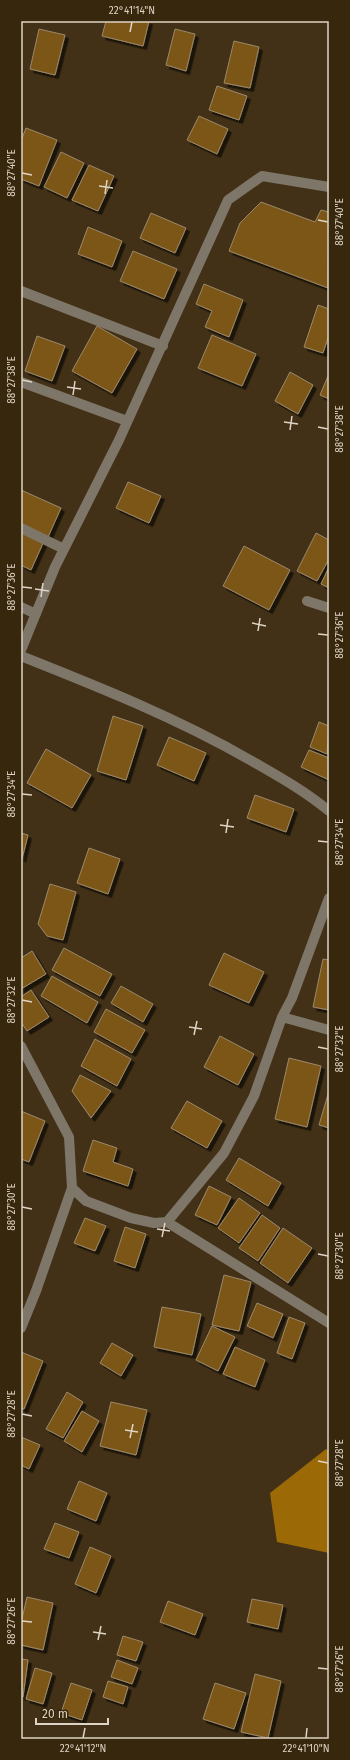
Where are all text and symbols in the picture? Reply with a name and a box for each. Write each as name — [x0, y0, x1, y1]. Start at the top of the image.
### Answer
text: 22°41'14"N — [109, 5, 155, 17]
text: 88°27'40"E — [6, 149, 18, 197]
text: 88°27'40"E — [334, 198, 346, 246]
text: 88°27'38"E — [6, 356, 18, 404]
text: 88°27'38"E — [334, 405, 346, 453]
text: 88°27'36"E — [6, 563, 18, 611]
text: 88°27'36"E — [334, 611, 346, 659]
text: 88°27'34"E — [6, 771, 18, 817]
text: 88°27'34"E — [334, 819, 346, 865]
text: 88°27'32"E — [6, 977, 18, 1024]
text: 88°27'32"E — [334, 1026, 346, 1073]
text: 88°27'30"E — [6, 1183, 18, 1231]
text: 88°27'30"E — [334, 1232, 346, 1280]
text: 88°27'28"E — [6, 1390, 18, 1438]
text: 88°27'28"E — [334, 1439, 346, 1487]
text: 88°27'26"E — [6, 1597, 18, 1645]
text: 88°27'26"E — [334, 1645, 346, 1693]
scale bar — [36, 1700, 108, 1726]
text: 20 m — [42, 1707, 68, 1721]
text: 22°41'12"N — [60, 1743, 106, 1755]
text: 22°41'10"N — [282, 1743, 330, 1755]

